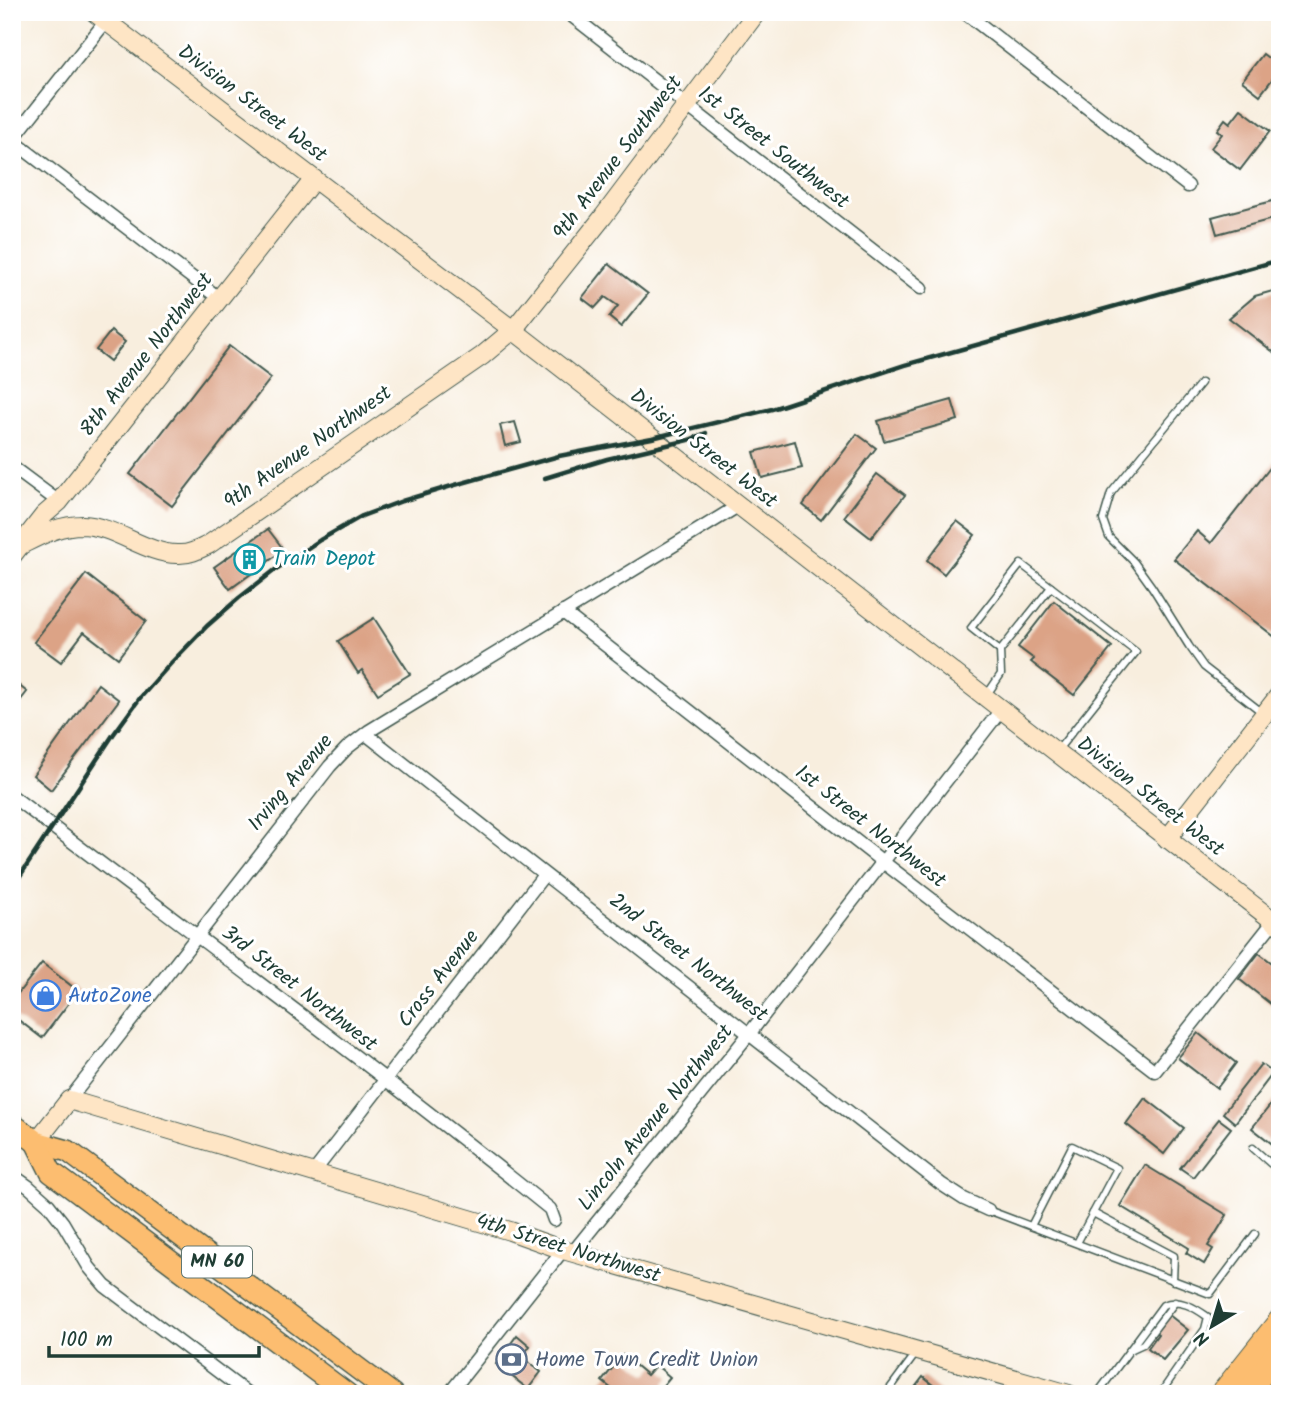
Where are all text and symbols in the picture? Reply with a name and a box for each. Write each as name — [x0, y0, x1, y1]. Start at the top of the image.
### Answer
street label: Division Street West — [170, 37, 335, 172]
street label: 9th Avenue Southwest — [545, 68, 692, 247]
street label: 1st Street Southwest — [690, 78, 857, 218]
street label: 8th Avenue Northwest — [72, 265, 223, 445]
street label: 9th Avenue Northwest — [217, 377, 400, 519]
street label: Division Street West — [622, 381, 785, 518]
building icon: Train Depot — [232, 542, 266, 576]
place label: Train Depot — [272, 543, 376, 576]
street label: Irving Avenue — [240, 726, 342, 839]
street label: Division Street West — [1069, 729, 1232, 866]
street label: 1st Street Northwest — [787, 757, 954, 897]
street label: 2nd Street Northwest — [601, 885, 776, 1031]
street label: 3rd Street Northwest — [214, 917, 385, 1061]
street label: Cross Avenue — [390, 922, 488, 1035]
shop icon: AutoZone — [28, 979, 62, 1013]
place label: AutoZone — [68, 980, 152, 1013]
street label: Lincoln Avenue Northwest — [570, 1017, 742, 1219]
street label: 4th Street Northwest — [471, 1205, 665, 1293]
road number: MN 60 — [182, 1246, 252, 1278]
north arrow — [1176, 1290, 1246, 1360]
scale bar — [49, 1315, 259, 1359]
text: N — [1189, 1322, 1217, 1353]
text: 100 m — [60, 1324, 113, 1357]
bank icon: Home Town Credit Union — [495, 1343, 529, 1377]
place label: Home Town Credit Union — [535, 1344, 758, 1377]

